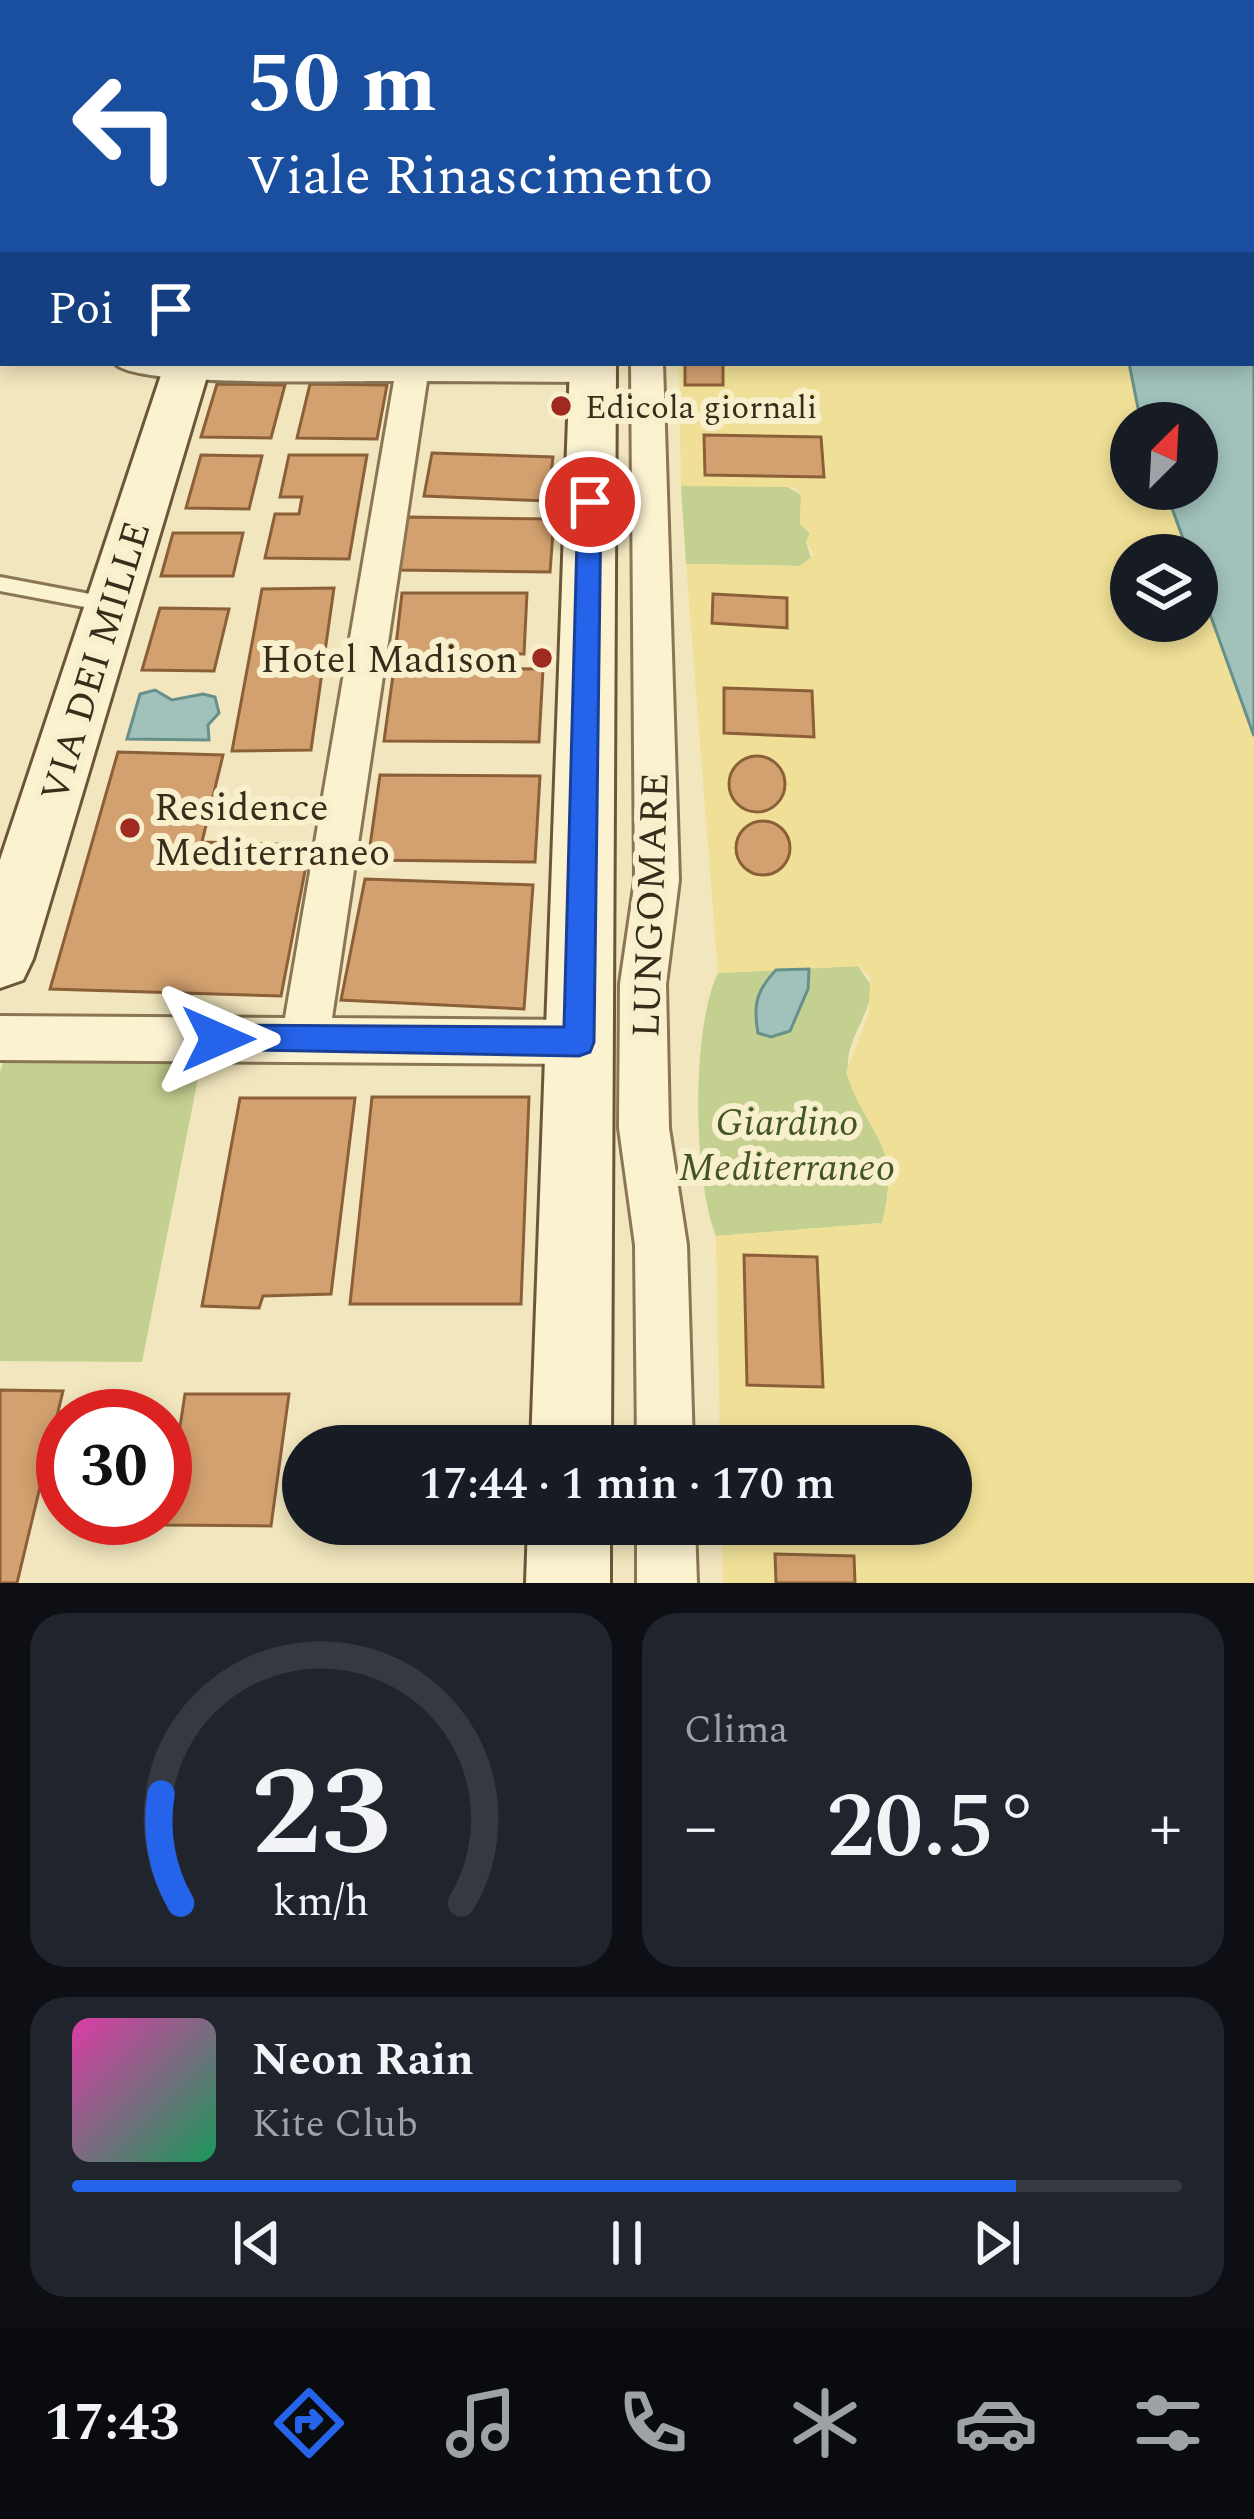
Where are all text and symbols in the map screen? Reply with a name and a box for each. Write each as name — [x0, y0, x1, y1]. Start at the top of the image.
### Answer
text: 50 m — [246, 21, 437, 149]
icon: left — [48, 48, 204, 204]
text: Viale Rinascimento — [246, 136, 713, 218]
text: Poi — [48, 275, 114, 344]
icon: arrive — [138, 276, 204, 342]
place label: Edicola giornali — [585, 383, 817, 433]
marker: Edicola giornali — [548, 393, 574, 419]
north arrow — [1110, 402, 1218, 510]
map controls — [1110, 402, 1218, 642]
pin — [539, 451, 641, 553]
icon: arrive — [557, 469, 623, 535]
street label: VIA DEI MILLE — [26, 514, 167, 809]
button: layers — [1110, 534, 1218, 642]
place label: Hotel Madison — [260, 631, 518, 690]
marker: Hotel Madison — [529, 645, 555, 671]
street label: LUNGOMARE — [617, 771, 686, 1039]
place label: Residence Mediterraneo — [154, 779, 390, 883]
marker: Residence Mediterraneo — [117, 815, 143, 841]
position arrow — [155, 976, 281, 1102]
park label: Giardino Mediterraneo — [679, 1094, 895, 1198]
speed limit sign: 30 — [36, 1389, 192, 1545]
text: 17:44 · 1 min · 170 m — [419, 1450, 835, 1519]
text: Clima — [684, 1701, 788, 1760]
text: 23 — [251, 1720, 391, 1910]
text: 20.5° — [826, 1760, 1040, 1897]
text: − — [684, 1778, 717, 1879]
text: + — [1149, 1778, 1182, 1879]
text: km/h — [273, 1870, 369, 1935]
text: Neon Rain — [252, 2026, 474, 2095]
text: Kite Club — [252, 2095, 418, 2154]
icon: previous — [224, 2210, 290, 2276]
icon: pause — [594, 2210, 660, 2276]
icon: next — [964, 2210, 1030, 2276]
icon: directions — [267, 2381, 351, 2465]
icon: music — [439, 2381, 523, 2465]
icon: phone — [611, 2381, 695, 2465]
icon: climate — [783, 2381, 867, 2465]
icon: car — [954, 2381, 1038, 2465]
icon: filters — [1126, 2381, 1210, 2465]
text: 17:43 — [44, 2382, 180, 2464]

